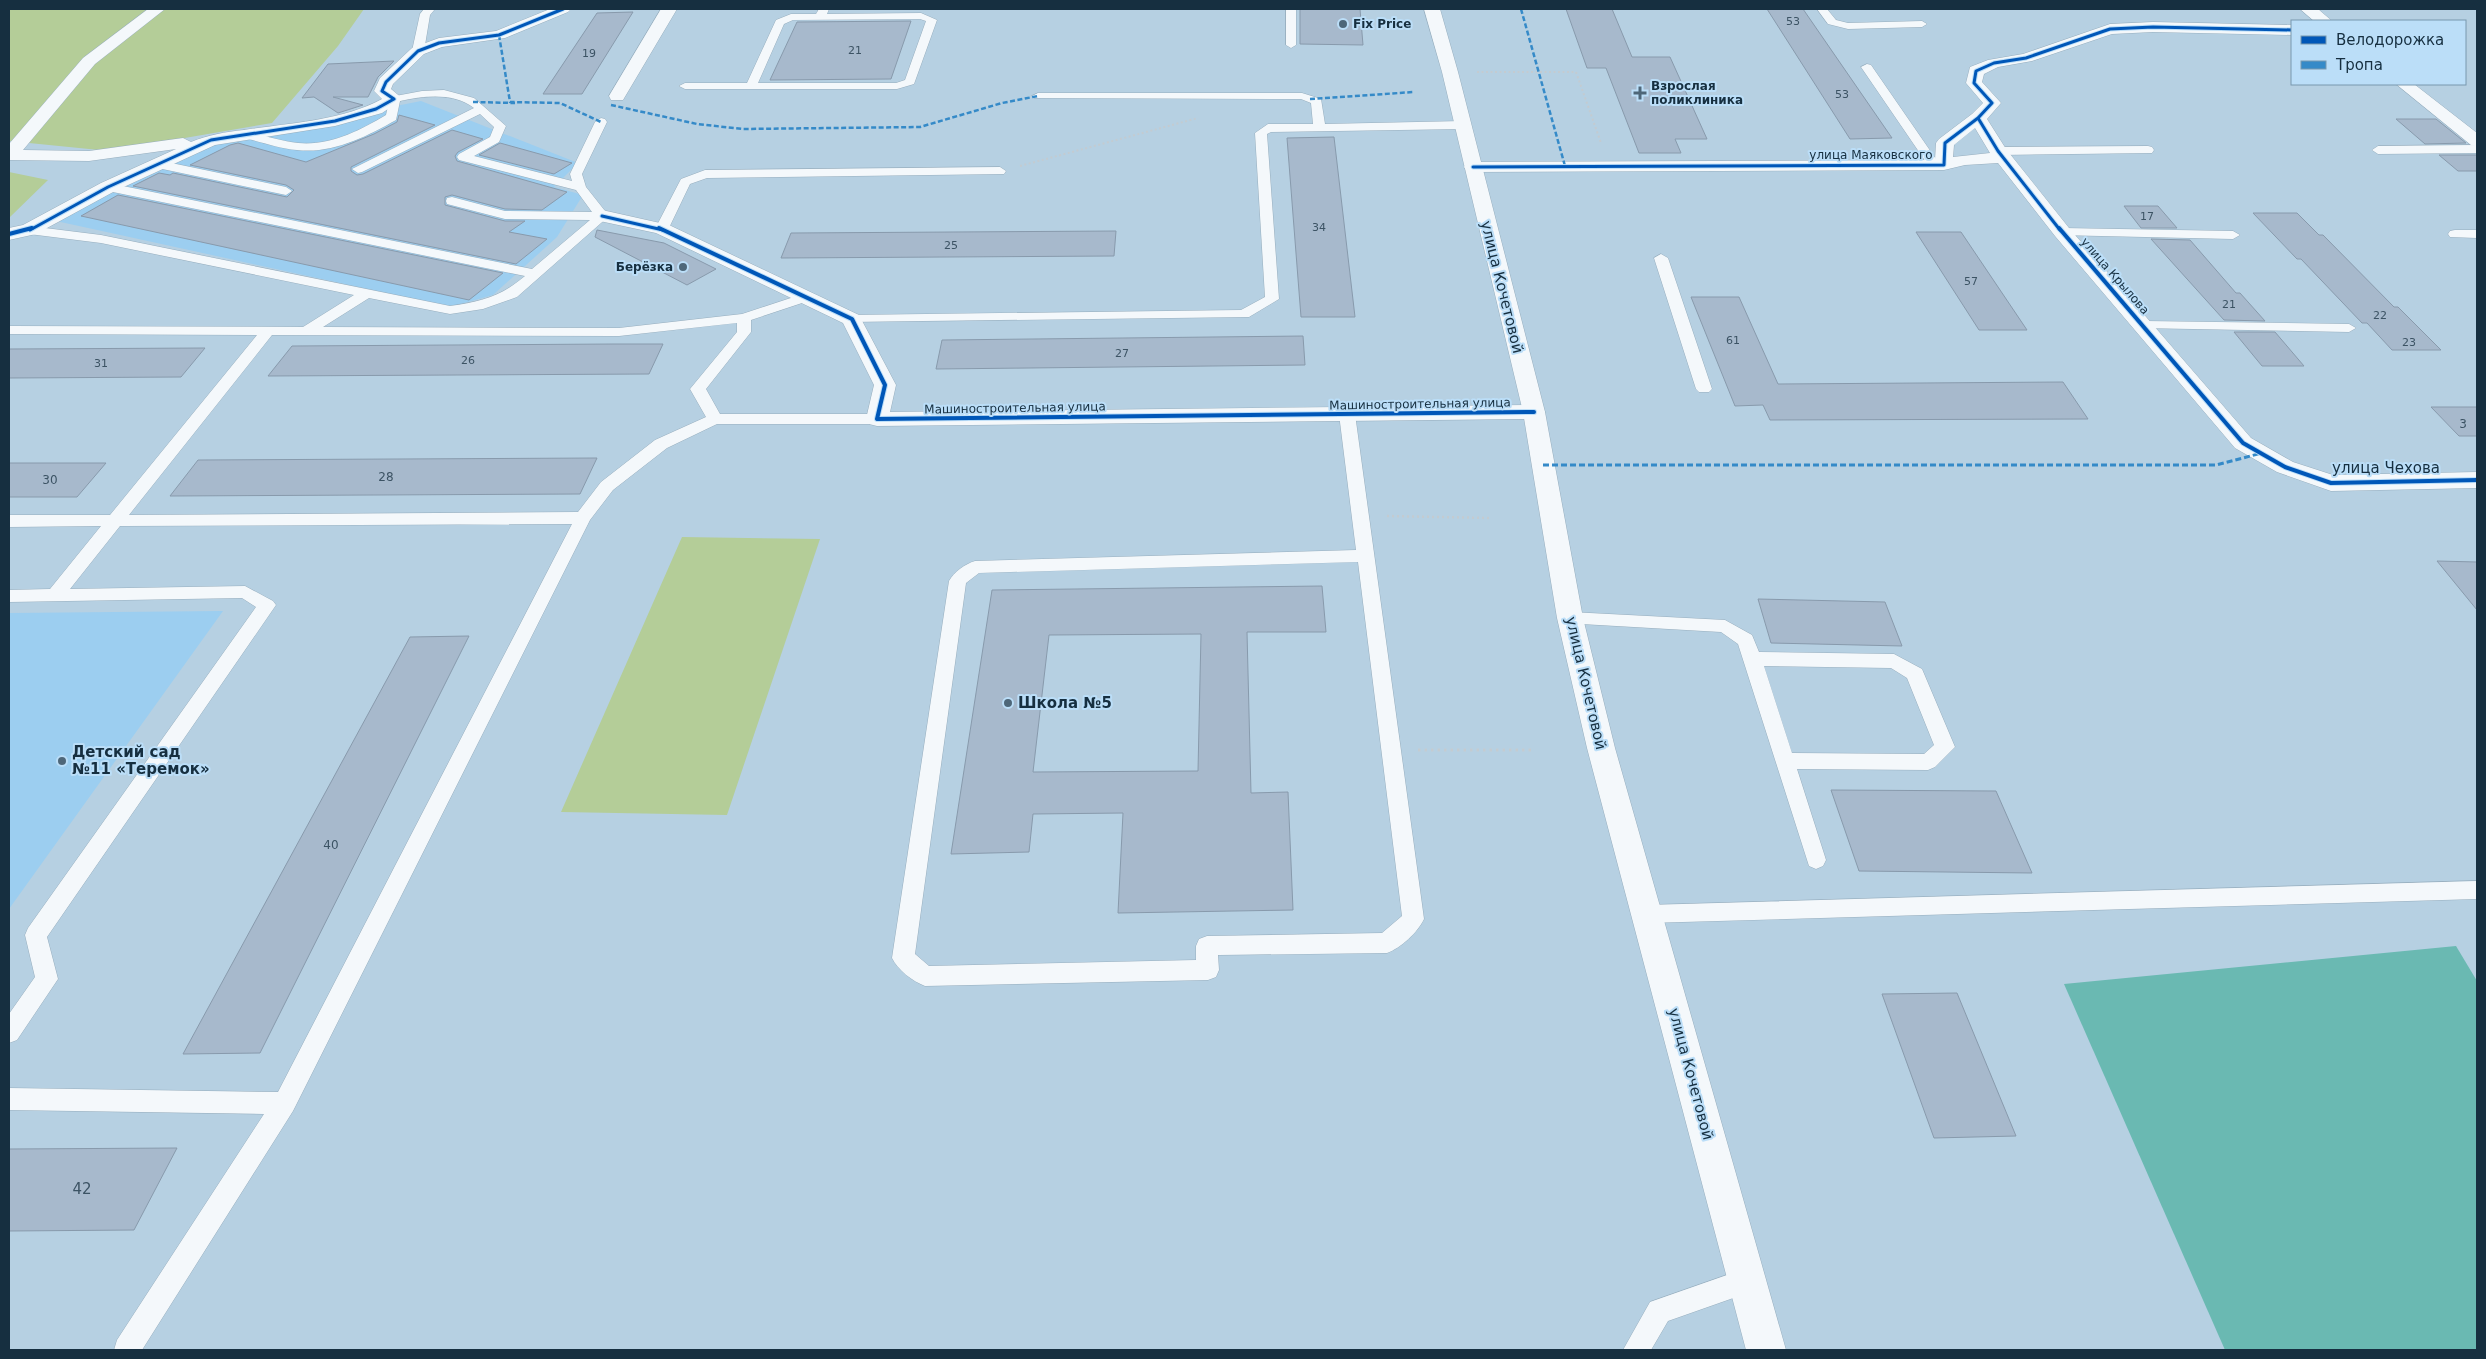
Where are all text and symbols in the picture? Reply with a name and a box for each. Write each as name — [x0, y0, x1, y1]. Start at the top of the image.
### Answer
house number: 53 — [1786, 15, 1800, 28]
place label: Fix Price — [1353, 17, 1411, 31]
marker: Fix Price — [1337, 18, 1349, 30]
legend — [2291, 20, 2466, 85]
text: Велодорожка — [2336, 31, 2444, 49]
house number: 21 — [848, 44, 862, 57]
house number: 19 — [582, 47, 596, 60]
text: Тропа — [2335, 56, 2383, 74]
place label: Взрослая поликлиника — [1651, 79, 1743, 107]
marker: Взрослая поликлиника — [1633, 86, 1647, 100]
house number: 53 — [1835, 88, 1849, 101]
street label: улица Маяковского — [1809, 148, 1933, 162]
house number: 17 — [2140, 210, 2154, 223]
street label: улица Кочетовой — [1477, 219, 1527, 355]
house number: 34 — [1312, 221, 1326, 234]
street label: улица Крылова — [2078, 235, 2152, 317]
house number: 25 — [944, 239, 958, 252]
place label: Берёзка — [616, 260, 673, 274]
marker: Берёзка — [677, 261, 689, 273]
house number: 57 — [1964, 275, 1978, 288]
house number: 21 — [2222, 298, 2236, 311]
house number: 22 — [2373, 309, 2387, 322]
house number: 61 — [1726, 334, 1740, 347]
house number: 23 — [2402, 336, 2416, 349]
house number: 27 — [1115, 347, 1129, 360]
house number: 26 — [461, 354, 475, 367]
house number: 31 — [94, 357, 108, 370]
street label: Машиностроительная улица — [1329, 395, 1511, 413]
street label: Машиностроительная улица — [924, 399, 1106, 417]
house number: 3 — [2459, 417, 2467, 431]
street label: улица Чехова — [2332, 459, 2440, 477]
house number: 28 — [378, 470, 394, 484]
house number: 30 — [42, 473, 58, 487]
street label: улица Кочетовой — [1562, 615, 1610, 751]
place label: Школа №5 — [1018, 694, 1112, 712]
marker: Школа №5 — [1002, 697, 1014, 709]
place label: Детский сад №11 «Теремок» — [72, 743, 210, 778]
marker: Детский сад №11 «Теремок» — [56, 755, 68, 767]
house number: 40 — [323, 838, 339, 852]
street label: улица Кочетовой — [1665, 1006, 1717, 1142]
house number: 42 — [72, 1180, 92, 1198]

